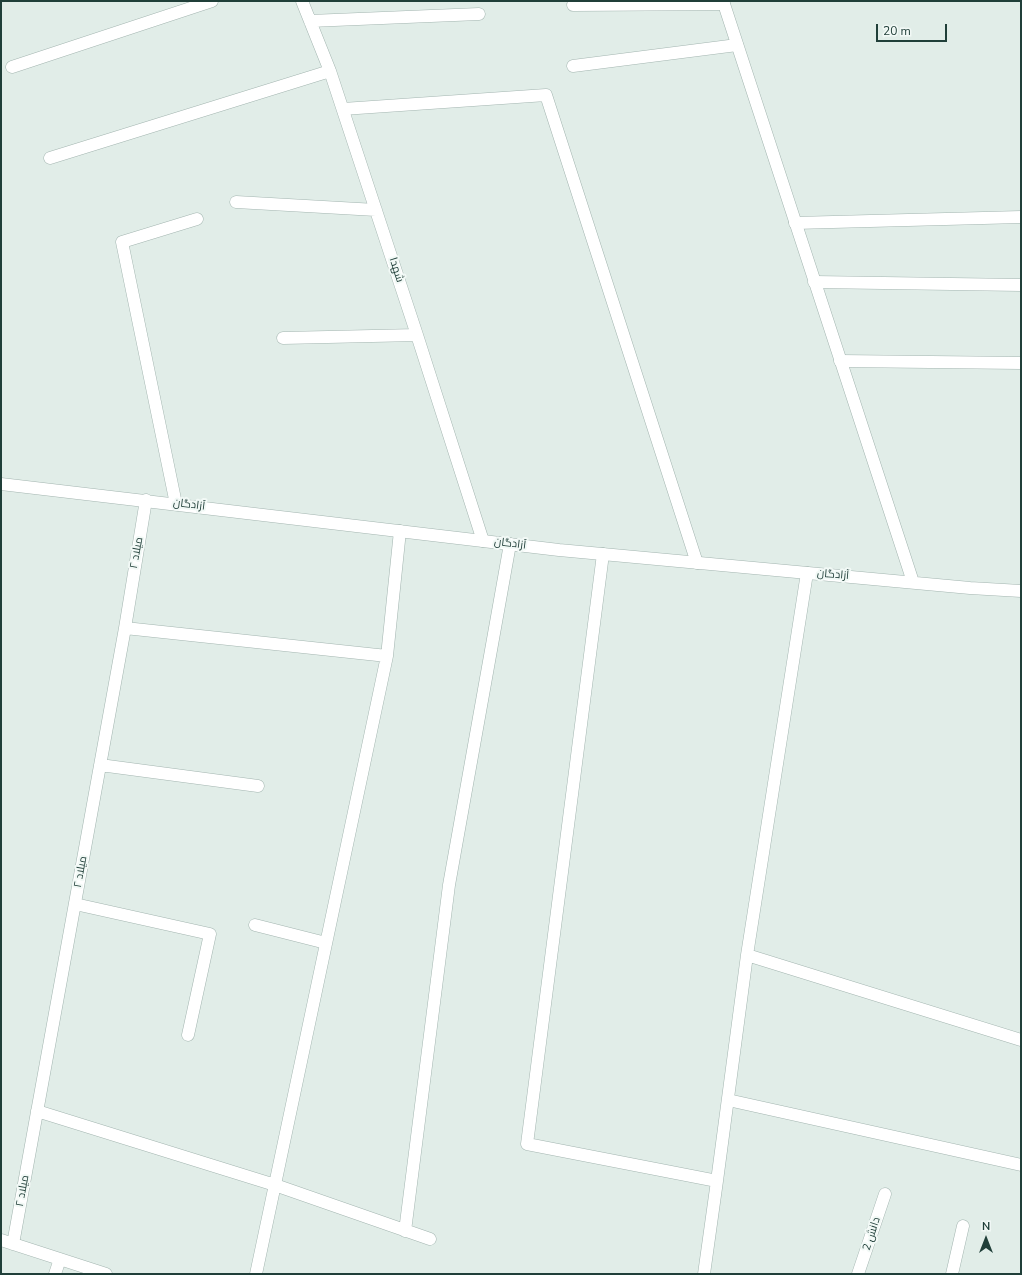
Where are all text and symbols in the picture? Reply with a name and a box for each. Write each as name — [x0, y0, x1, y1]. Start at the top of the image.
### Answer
scale bar — [878, 16, 949, 42]
text: 20 m — [883, 23, 911, 39]
street label: شهدا — [386, 256, 406, 284]
street label: آزادگان — [172, 496, 206, 514]
street label: آزادگان — [493, 535, 527, 553]
street label: میلاد ۲ — [128, 536, 146, 570]
street label: آزادگان — [816, 567, 850, 583]
street label: میلاد ۲ — [72, 855, 90, 889]
street label: میلاد ۲ — [14, 1174, 32, 1208]
street label: دانش 2 — [860, 1216, 884, 1252]
north arrow — [966, 1219, 1006, 1259]
text: N — [982, 1219, 990, 1234]

